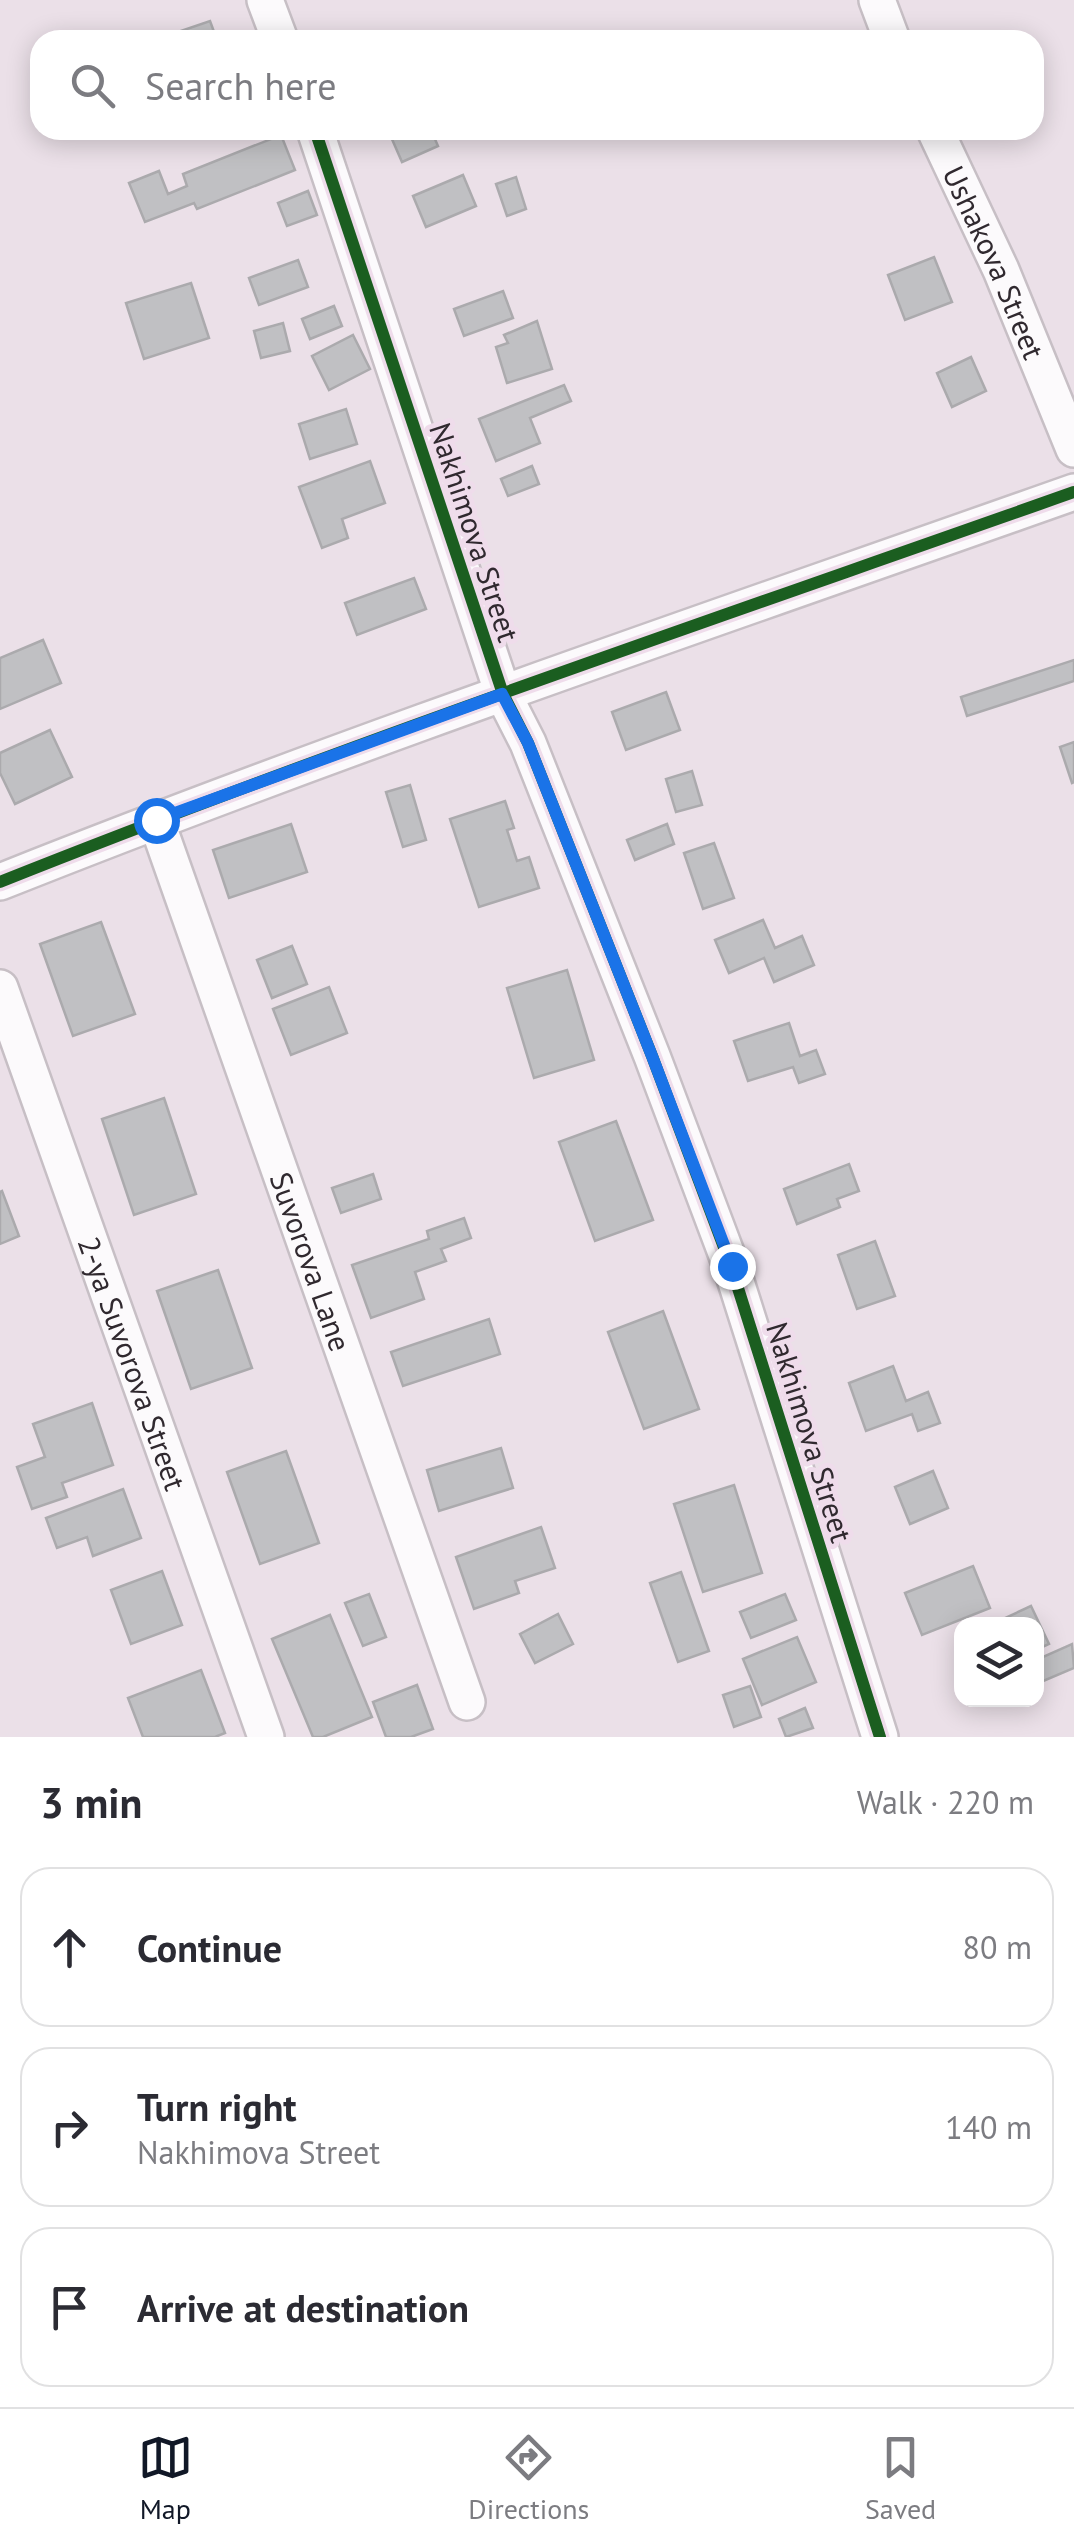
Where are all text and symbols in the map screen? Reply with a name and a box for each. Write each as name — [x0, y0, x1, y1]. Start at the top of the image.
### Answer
search box — [30, 30, 1044, 140]
icon: search — [65, 58, 120, 113]
text: Search here — [145, 61, 337, 110]
street label: Ushakova Street — [935, 159, 1055, 364]
street label: Nakhimova Street — [421, 418, 529, 646]
route start — [134, 798, 180, 844]
street label: Suvorova Lane — [262, 1167, 361, 1356]
street label: 2-ya Suvorova Street — [70, 1231, 196, 1495]
route end — [710, 1244, 756, 1290]
street label: Nakhimova Street — [758, 1317, 862, 1547]
map controls — [954, 1617, 1044, 1707]
button: layers — [954, 1617, 1044, 1707]
text: 3 min — [40, 1775, 142, 1830]
text: Walk · 220 m — [857, 1781, 1034, 1823]
icon: ahead — [42, 1920, 97, 1975]
text: Continue — [137, 1923, 282, 1972]
text: 80 m — [963, 1926, 1032, 1968]
text: Turn right — [137, 2082, 297, 2131]
icon: right — [42, 2100, 97, 2155]
text: 140 m — [945, 2106, 1032, 2148]
text: Nakhimova Street — [137, 2131, 380, 2173]
icon: arrive — [42, 2280, 97, 2335]
text: Arrive at destination — [137, 2283, 469, 2332]
tab: Map — [138, 2430, 193, 2527]
tab: Directions — [468, 2430, 589, 2527]
tab: Saved — [865, 2430, 936, 2527]

